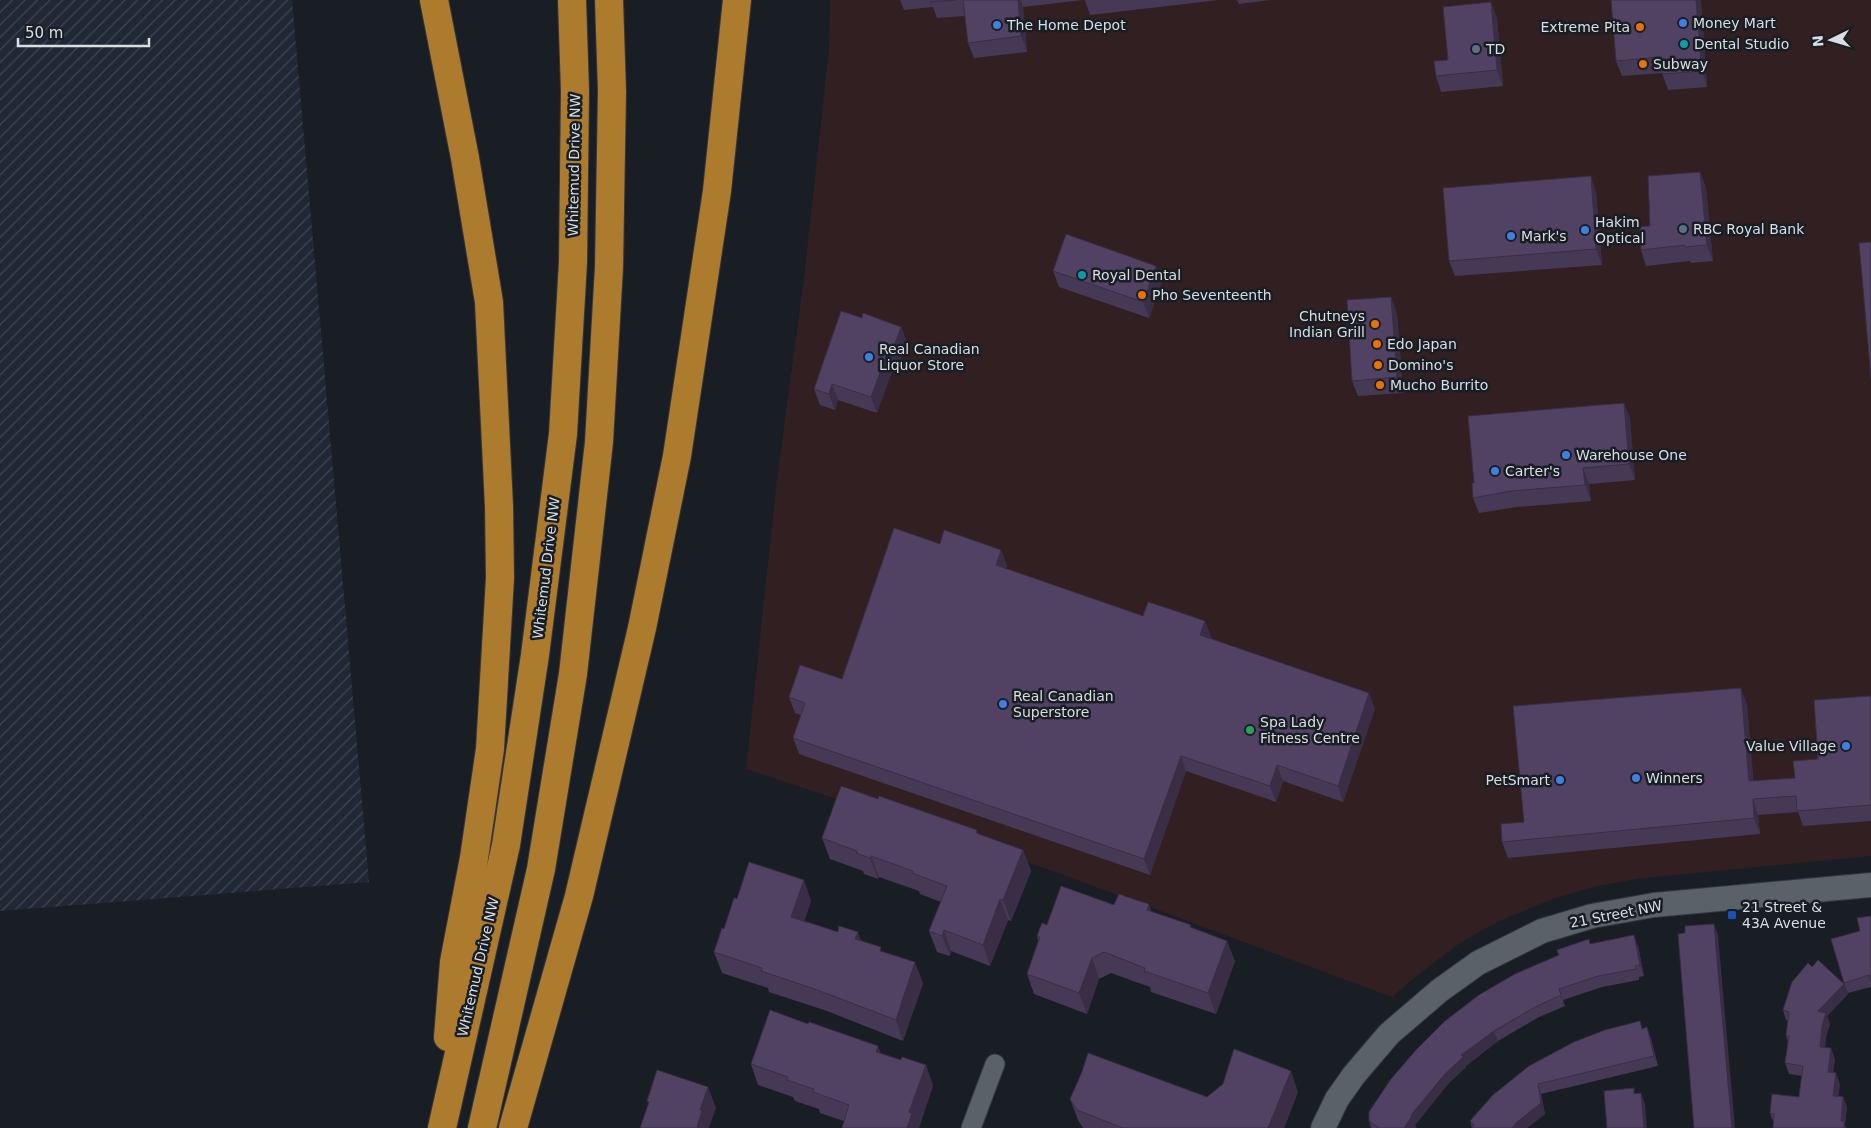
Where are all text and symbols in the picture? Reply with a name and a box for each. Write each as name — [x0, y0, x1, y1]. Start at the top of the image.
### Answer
scale bar — [18, 15, 149, 47]
place label: Money Mart — [1693, 15, 1776, 31]
north arrow — [1806, 15, 1856, 65]
place label: The Home Depot — [1006, 17, 1126, 33]
marker: Money Mart — [1677, 17, 1689, 29]
marker: The Home Depot — [991, 19, 1003, 31]
place label: Extreme Pita — [1541, 19, 1630, 35]
marker: Extreme Pita — [1634, 21, 1646, 33]
text: 50 m — [25, 24, 63, 42]
text: N — [1810, 35, 1827, 48]
place label: Dental Studio — [1694, 36, 1789, 52]
marker: Dental Studio — [1678, 38, 1690, 50]
place label: TD — [1485, 41, 1505, 57]
marker: TD — [1470, 43, 1482, 55]
place label: Subway — [1653, 56, 1708, 72]
marker: Subway — [1637, 58, 1649, 70]
street label: Whitemud Drive NW — [565, 93, 583, 236]
place label: Hakim Optical — [1595, 214, 1644, 246]
place label: RBC Royal Bank — [1693, 221, 1805, 237]
marker: RBC Royal Bank — [1677, 223, 1689, 235]
marker: Hakim Optical — [1579, 224, 1591, 236]
place label: Mark's — [1521, 228, 1567, 244]
marker: Mark's — [1505, 230, 1517, 242]
place label: Royal Dental — [1092, 267, 1181, 283]
marker: Royal Dental — [1076, 269, 1088, 281]
place label: Pho Seventeenth — [1152, 287, 1272, 303]
marker: Pho Seventeenth — [1136, 289, 1148, 301]
place label: Chutneys Indian Grill — [1289, 308, 1365, 340]
marker: Chutneys Indian Grill — [1369, 318, 1381, 330]
place label: Edo Japan — [1387, 336, 1457, 352]
marker: Edo Japan — [1371, 338, 1383, 350]
place label: Real Canadian Liquor Store — [879, 341, 980, 373]
marker: Real Canadian Liquor Store — [863, 351, 875, 363]
place label: Domino's — [1388, 357, 1453, 373]
marker: Domino's — [1372, 359, 1384, 371]
place label: Mucho Burrito — [1390, 377, 1488, 393]
marker: Mucho Burrito — [1374, 379, 1386, 391]
place label: Warehouse One — [1576, 447, 1687, 463]
marker: Warehouse One — [1560, 449, 1572, 461]
place label: Carter's — [1505, 463, 1560, 479]
marker: Carter's — [1489, 465, 1501, 477]
street label: Whitemud Drive NW — [529, 496, 563, 640]
place label: Real Canadian Superstore — [1013, 688, 1114, 720]
marker: Real Canadian Superstore — [997, 698, 1009, 710]
place label: Spa Lady Fitness Centre — [1260, 714, 1360, 746]
marker: Spa Lady Fitness Centre — [1244, 724, 1256, 736]
place label: Value Village — [1746, 738, 1836, 754]
marker: Value Village — [1840, 740, 1852, 752]
place label: Winners — [1646, 770, 1703, 786]
place label: PetSmart — [1486, 772, 1550, 788]
marker: Winners — [1630, 772, 1642, 784]
marker: PetSmart — [1554, 774, 1566, 786]
street label: Whitemud Drive NW — [454, 896, 502, 1038]
street label: 21 Street NW — [1569, 897, 1664, 931]
place label: 21 Street & 43A Avenue — [1742, 899, 1826, 931]
marker: 21 Street & 43A Avenue — [1726, 909, 1738, 921]

